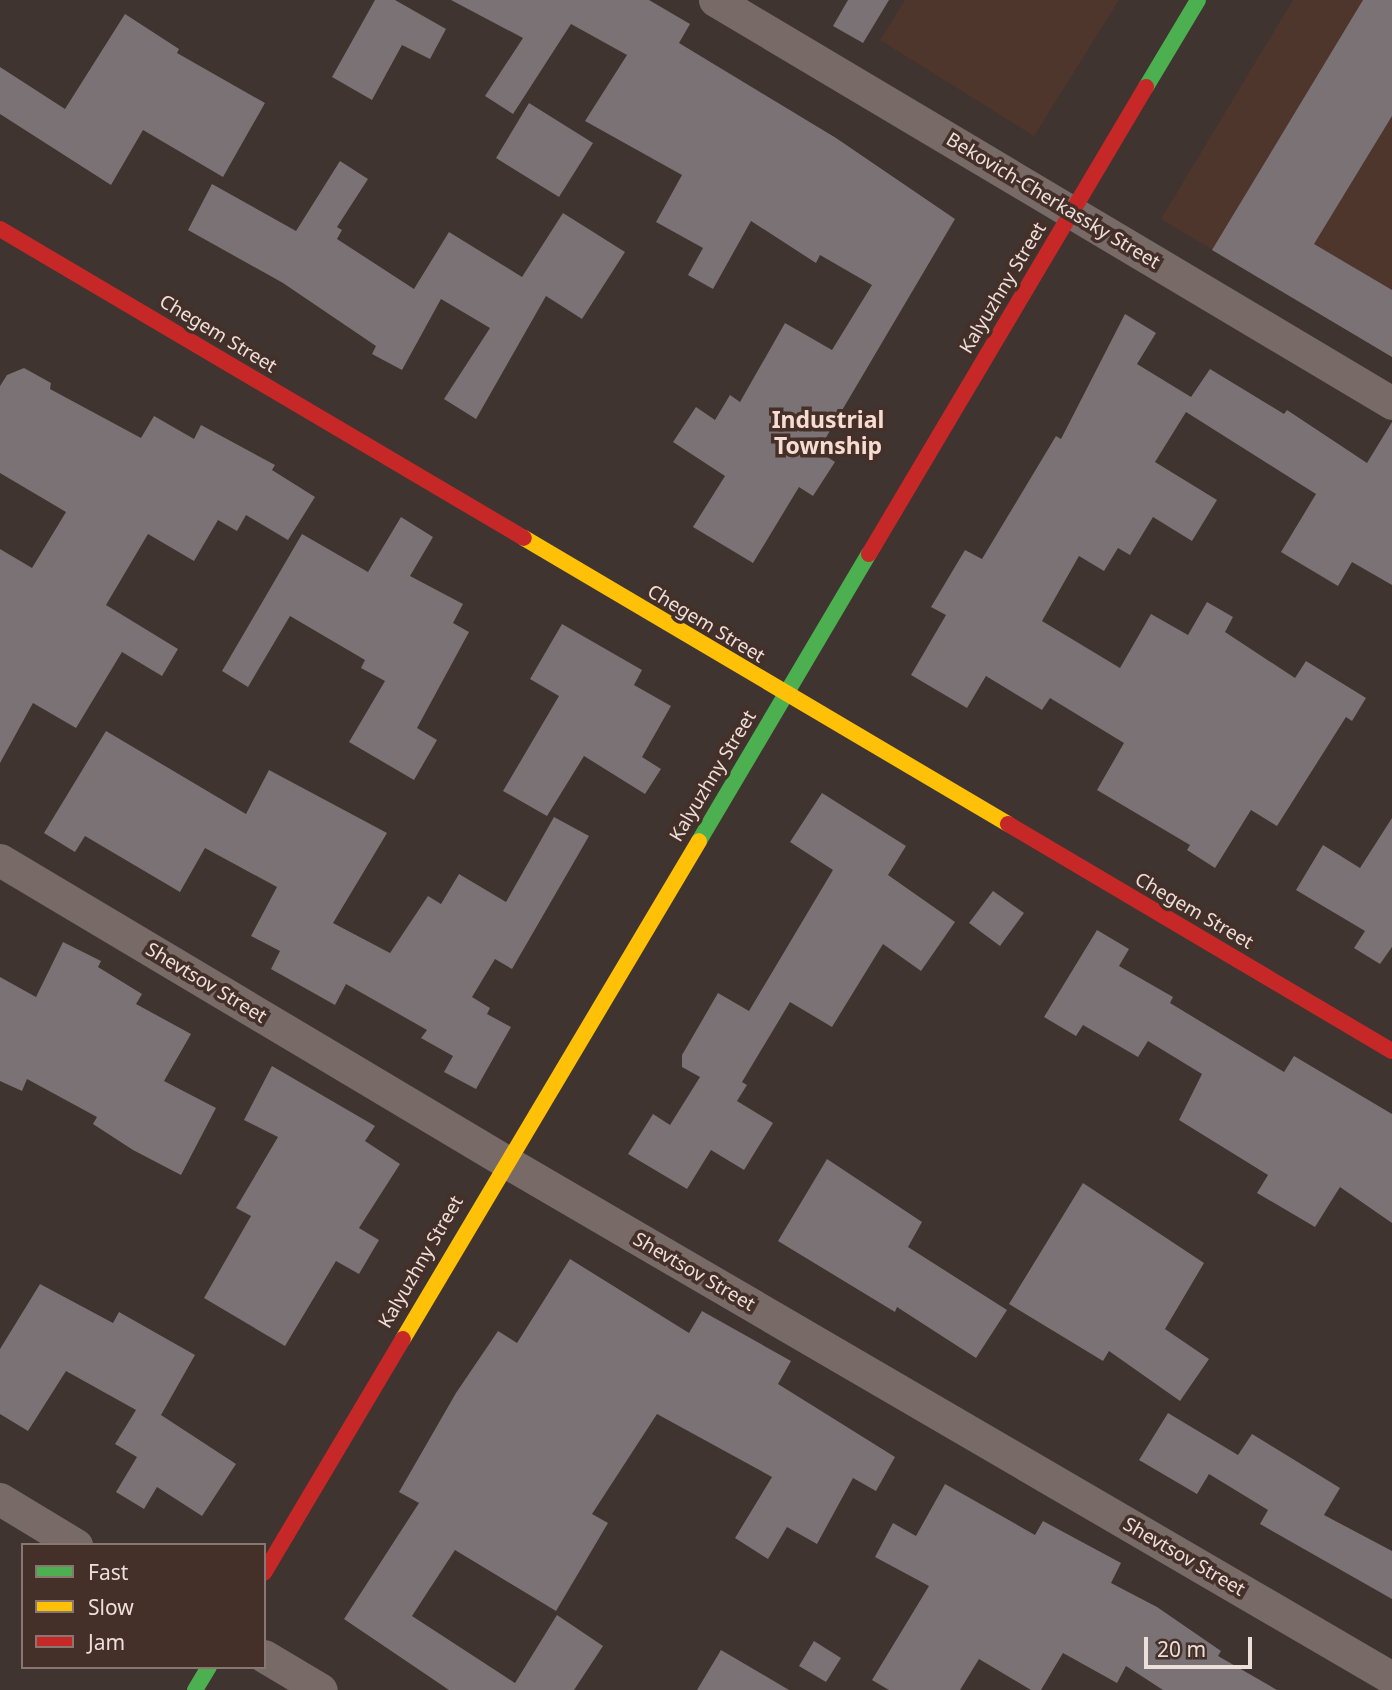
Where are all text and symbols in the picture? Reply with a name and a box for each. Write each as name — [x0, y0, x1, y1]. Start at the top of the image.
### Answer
street label: Bekovich-Cherkassky Street — [942, 128, 1164, 274]
street label: Kalyuzhny Street — [955, 218, 1051, 358]
street label: Chegem Street — [155, 290, 281, 378]
district label: Industrial Township — [772, 405, 884, 459]
street label: Chegem Street — [643, 580, 769, 668]
street label: Kalyuzhny Street — [665, 706, 761, 846]
street label: Chegem Street — [1131, 868, 1257, 954]
street label: Shevtsov Street — [141, 938, 271, 1028]
street label: Kalyuzhny Street — [374, 1192, 468, 1332]
street label: Shevtsov Street — [629, 1228, 759, 1316]
street label: Shevtsov Street — [1119, 1513, 1249, 1601]
legend — [21, 1543, 266, 1669]
text: Fast — [88, 1558, 128, 1586]
text: Slow — [88, 1593, 134, 1621]
scale bar — [1147, 1624, 1256, 1668]
text: Jam — [88, 1628, 125, 1656]
text: 20 m — [1157, 1635, 1206, 1663]

